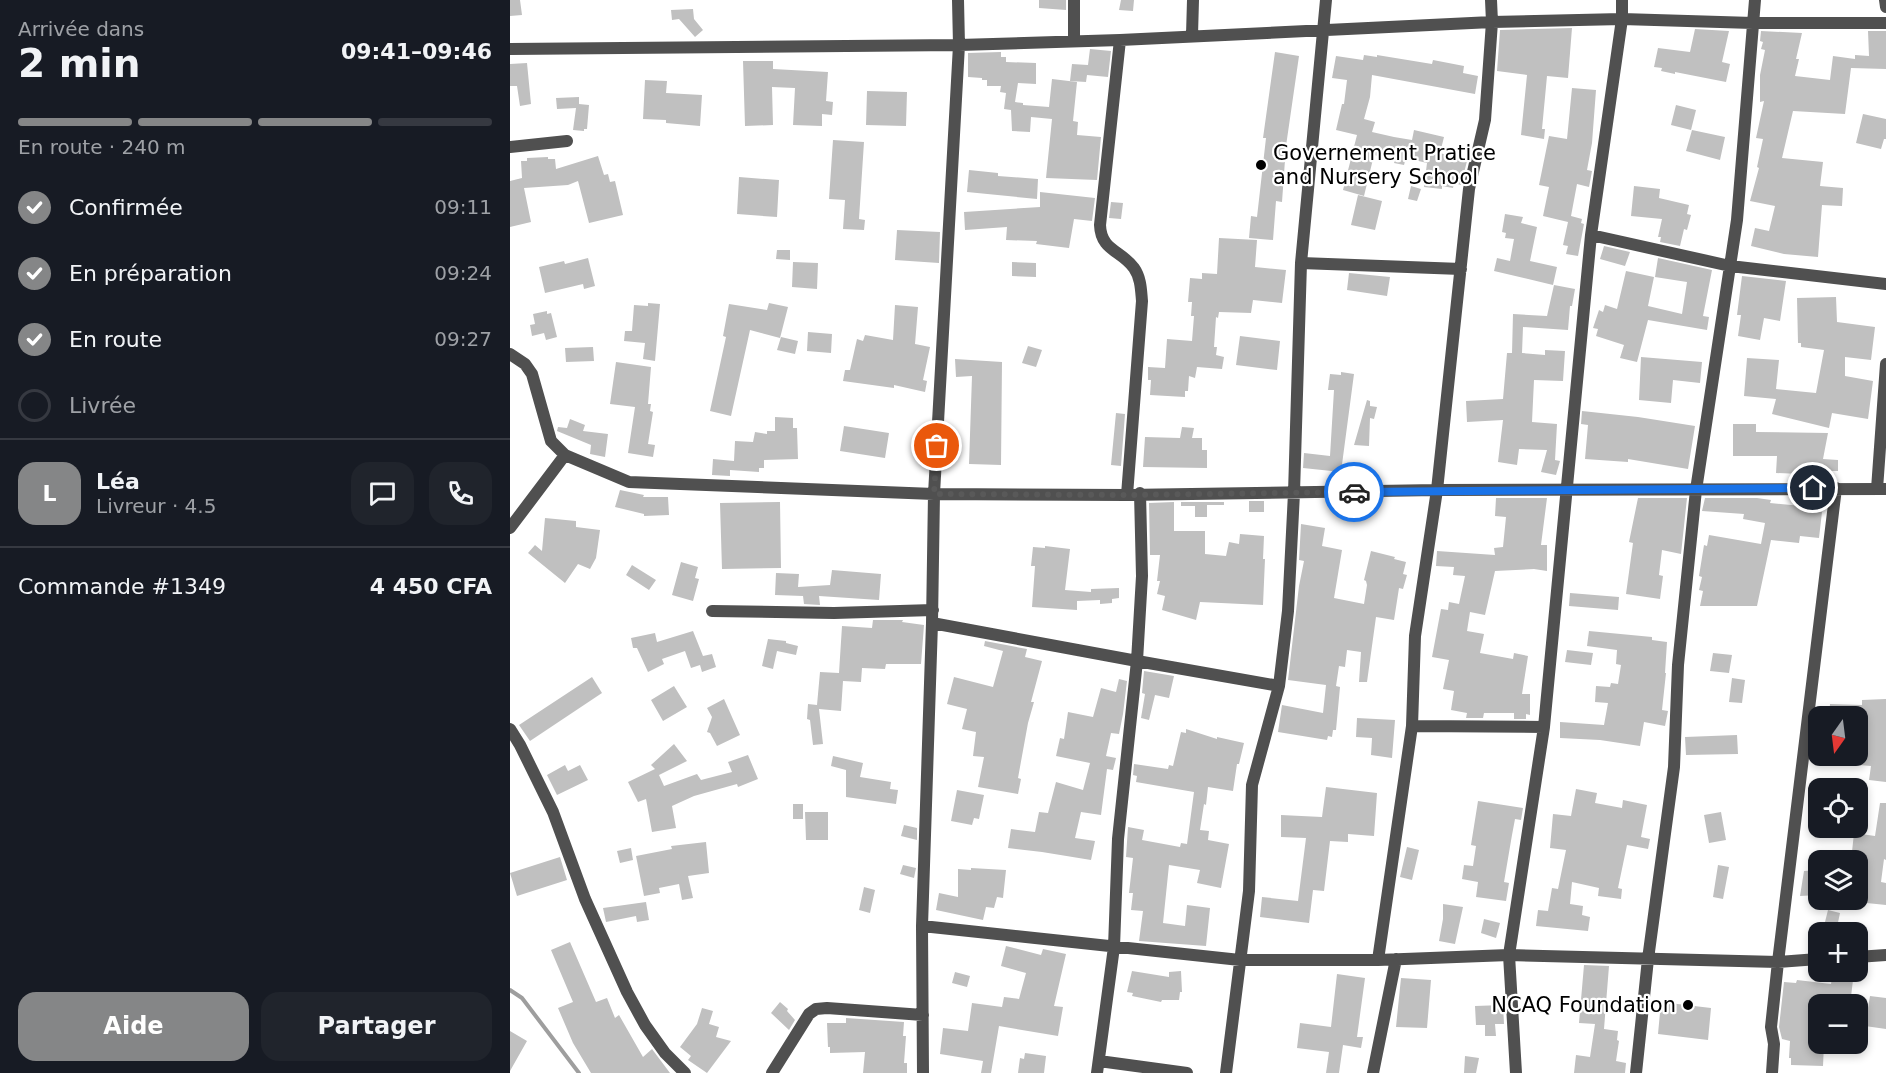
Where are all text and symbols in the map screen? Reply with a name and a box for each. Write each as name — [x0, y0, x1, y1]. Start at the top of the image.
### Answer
text: Arrivée dans — [18, 17, 144, 41]
text: 09:41–09:46 — [341, 39, 492, 64]
text: 2 min — [18, 41, 140, 86]
text: En route · 240 m — [18, 135, 186, 159]
place label: Governement Pratice and Nursery School — [1273, 141, 1496, 189]
marker: Governement Pratice and Nursery School — [1254, 158, 1268, 172]
icon: check — [18, 191, 51, 224]
text: Confirmée — [69, 195, 183, 220]
text: 09:11 — [434, 195, 492, 219]
icon: check — [18, 257, 51, 290]
text: En préparation — [69, 261, 232, 286]
text: 09:24 — [434, 261, 492, 285]
icon: check — [18, 323, 51, 356]
text: En route — [69, 327, 162, 352]
text: 09:27 — [434, 327, 492, 351]
text: Livrée — [69, 393, 136, 418]
pin — [911, 420, 962, 471]
icon: bag — [920, 429, 953, 462]
button: chat — [351, 462, 414, 525]
button: phone — [429, 462, 492, 525]
courier — [1324, 462, 1384, 522]
pin — [1787, 462, 1838, 513]
text: Léa — [96, 469, 140, 494]
icon: home — [1796, 471, 1829, 504]
icon: car — [1338, 476, 1371, 509]
text: L — [42, 481, 57, 506]
text: Livreur · 4.5 — [96, 494, 216, 518]
text: Commande #1349 — [18, 574, 226, 599]
text: 4 450 CFA — [370, 574, 492, 599]
north arrow — [1808, 706, 1868, 766]
map controls — [1808, 706, 1868, 1054]
button: locate — [1808, 778, 1868, 838]
button: layers — [1808, 850, 1868, 910]
button: + — [1808, 922, 1868, 982]
button: Aide — [18, 992, 249, 1061]
button: Partager — [261, 992, 492, 1061]
place label: NCAQ Foundation — [1491, 993, 1676, 1017]
button: − — [1808, 994, 1868, 1054]
marker: NCAQ Foundation — [1681, 998, 1695, 1012]

